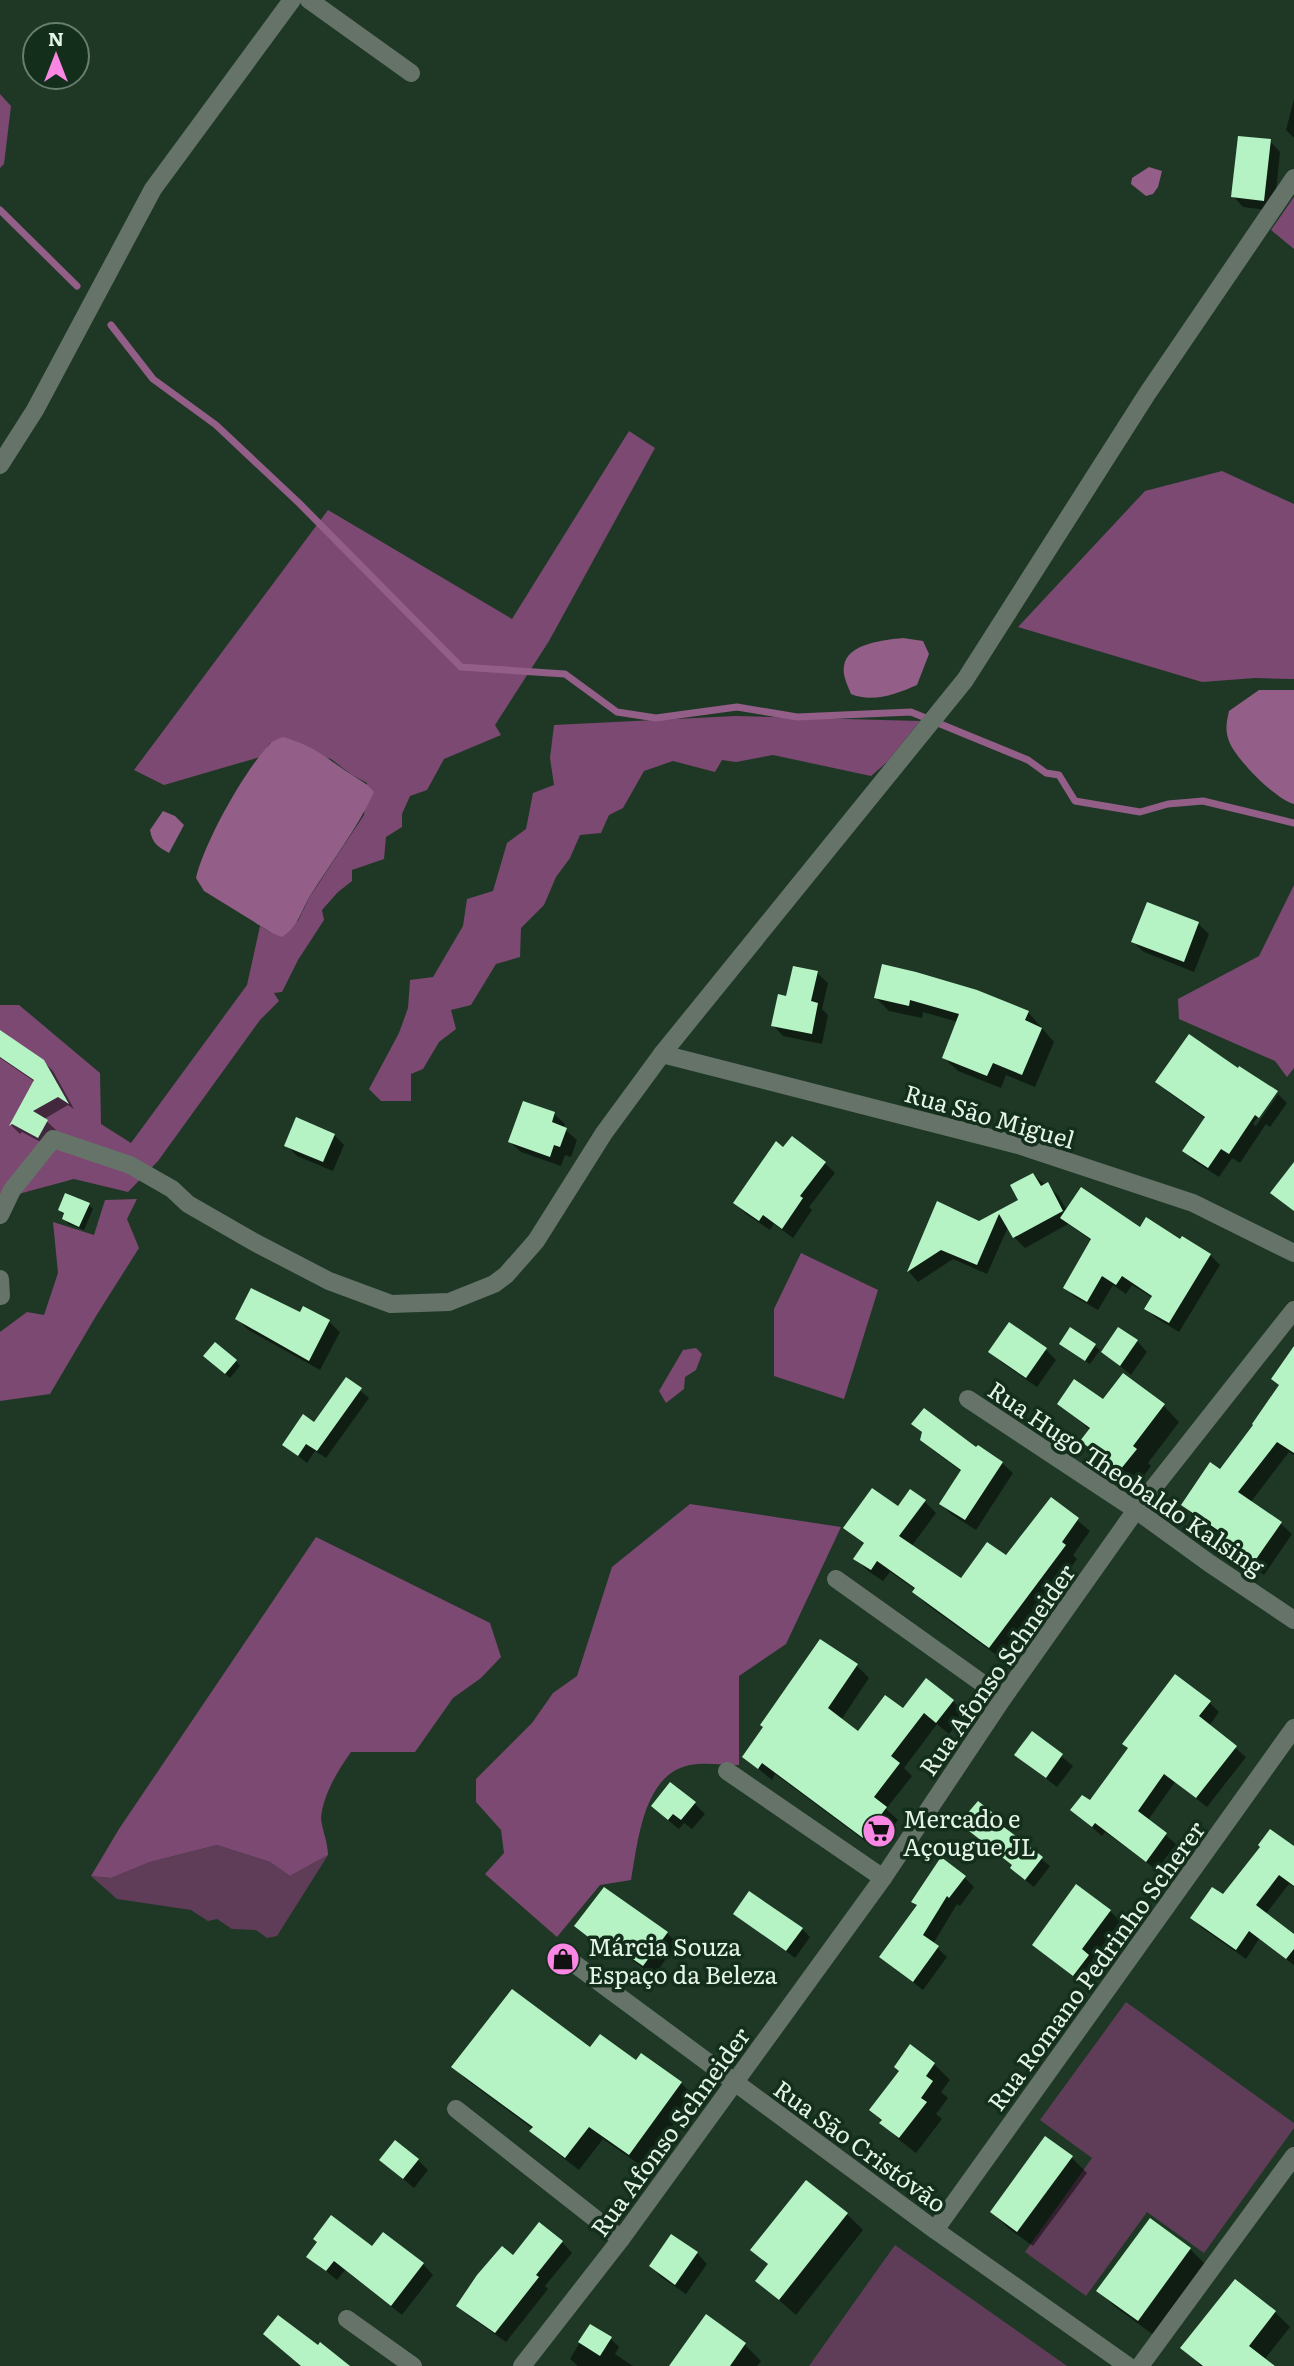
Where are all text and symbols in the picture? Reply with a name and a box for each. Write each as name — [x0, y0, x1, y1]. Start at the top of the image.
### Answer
north arrow — [21, 21, 91, 91]
text: N — [48, 24, 64, 52]
street label: Rua São Miguel — [901, 1074, 1079, 1156]
street label: Rua Hugo Theobaldo Kalsing — [982, 1371, 1273, 1583]
street label: Rua Afonso Schneider — [910, 1556, 1083, 1782]
place label: Mercado e Açougue JL — [903, 1800, 1036, 1863]
supermarket icon: Mercado e Açougue JL — [860, 1812, 898, 1850]
street label: Rua Romano Pedrinho Scherer — [978, 1812, 1213, 2117]
place label: Márcia Souza Espaço da Beleza — [588, 1928, 778, 1991]
shop icon: Márcia Souza Espaço da Beleza — [544, 1940, 582, 1978]
street label: Rua Afonso Schneider — [581, 2019, 757, 2243]
street label: Rua São Cristóvão — [767, 2070, 955, 2220]

